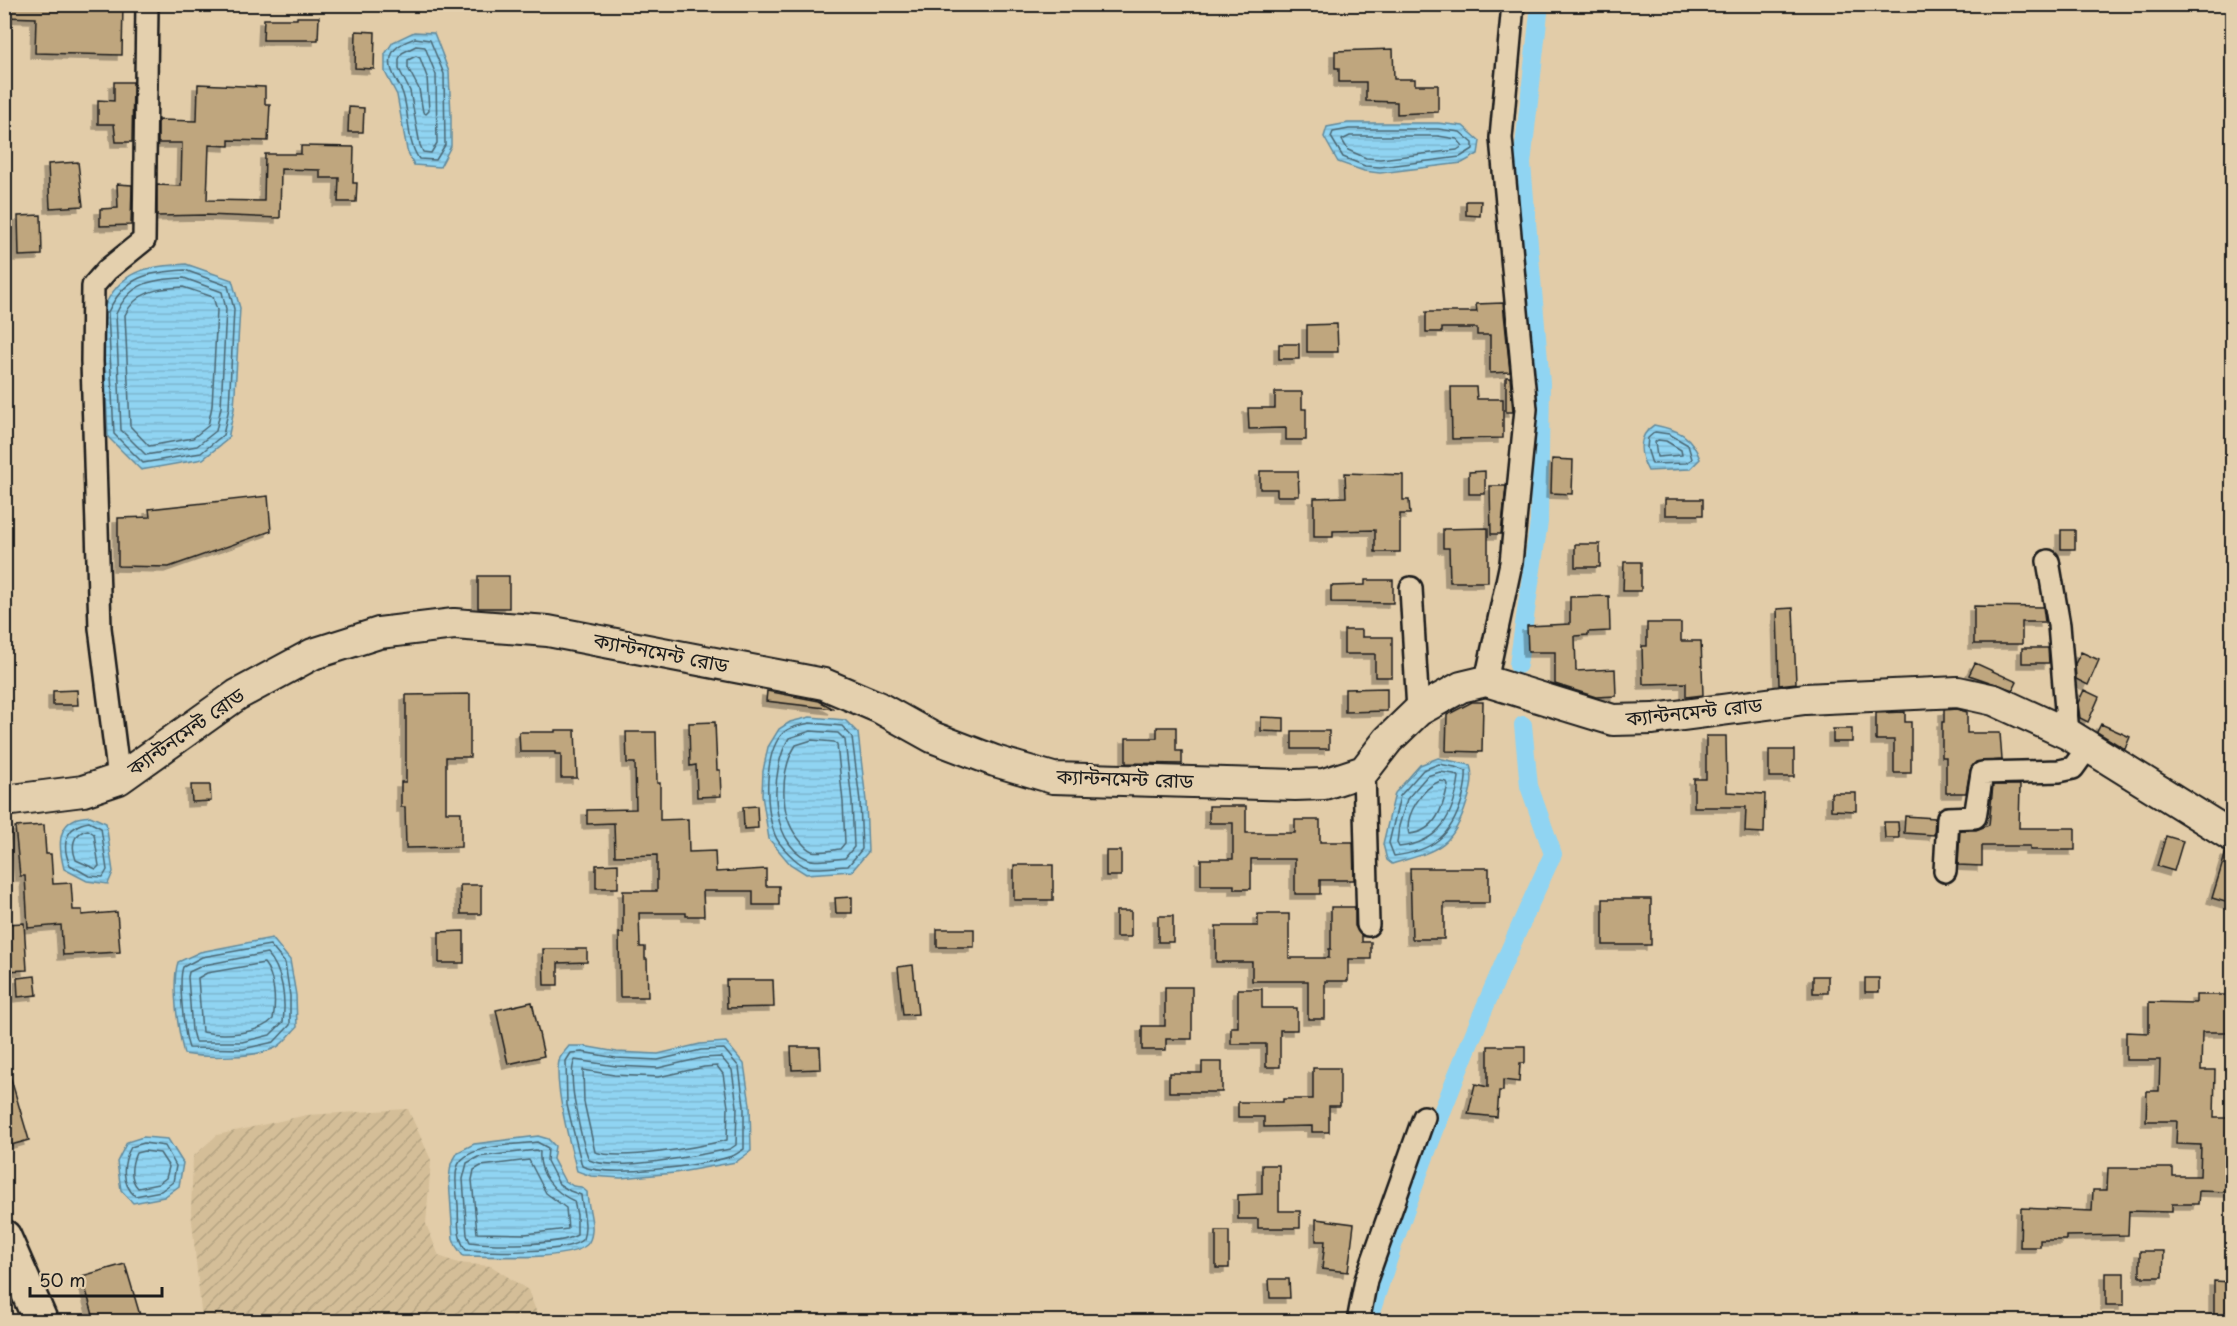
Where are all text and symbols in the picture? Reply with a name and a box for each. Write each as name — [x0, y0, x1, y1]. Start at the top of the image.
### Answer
street label: ক্যান্টনমেন্ট রোড — [590, 624, 732, 680]
street label: ক্যান্টনমেন্ট রোড — [120, 679, 251, 783]
street label: ক্যান্টনমেন্ট রোড — [1623, 689, 1764, 733]
street label: ক্যান্টনমেন্ট রোড — [1055, 761, 1195, 795]
scale bar — [30, 1260, 162, 1298]
text: 50 m — [39, 1266, 86, 1293]

